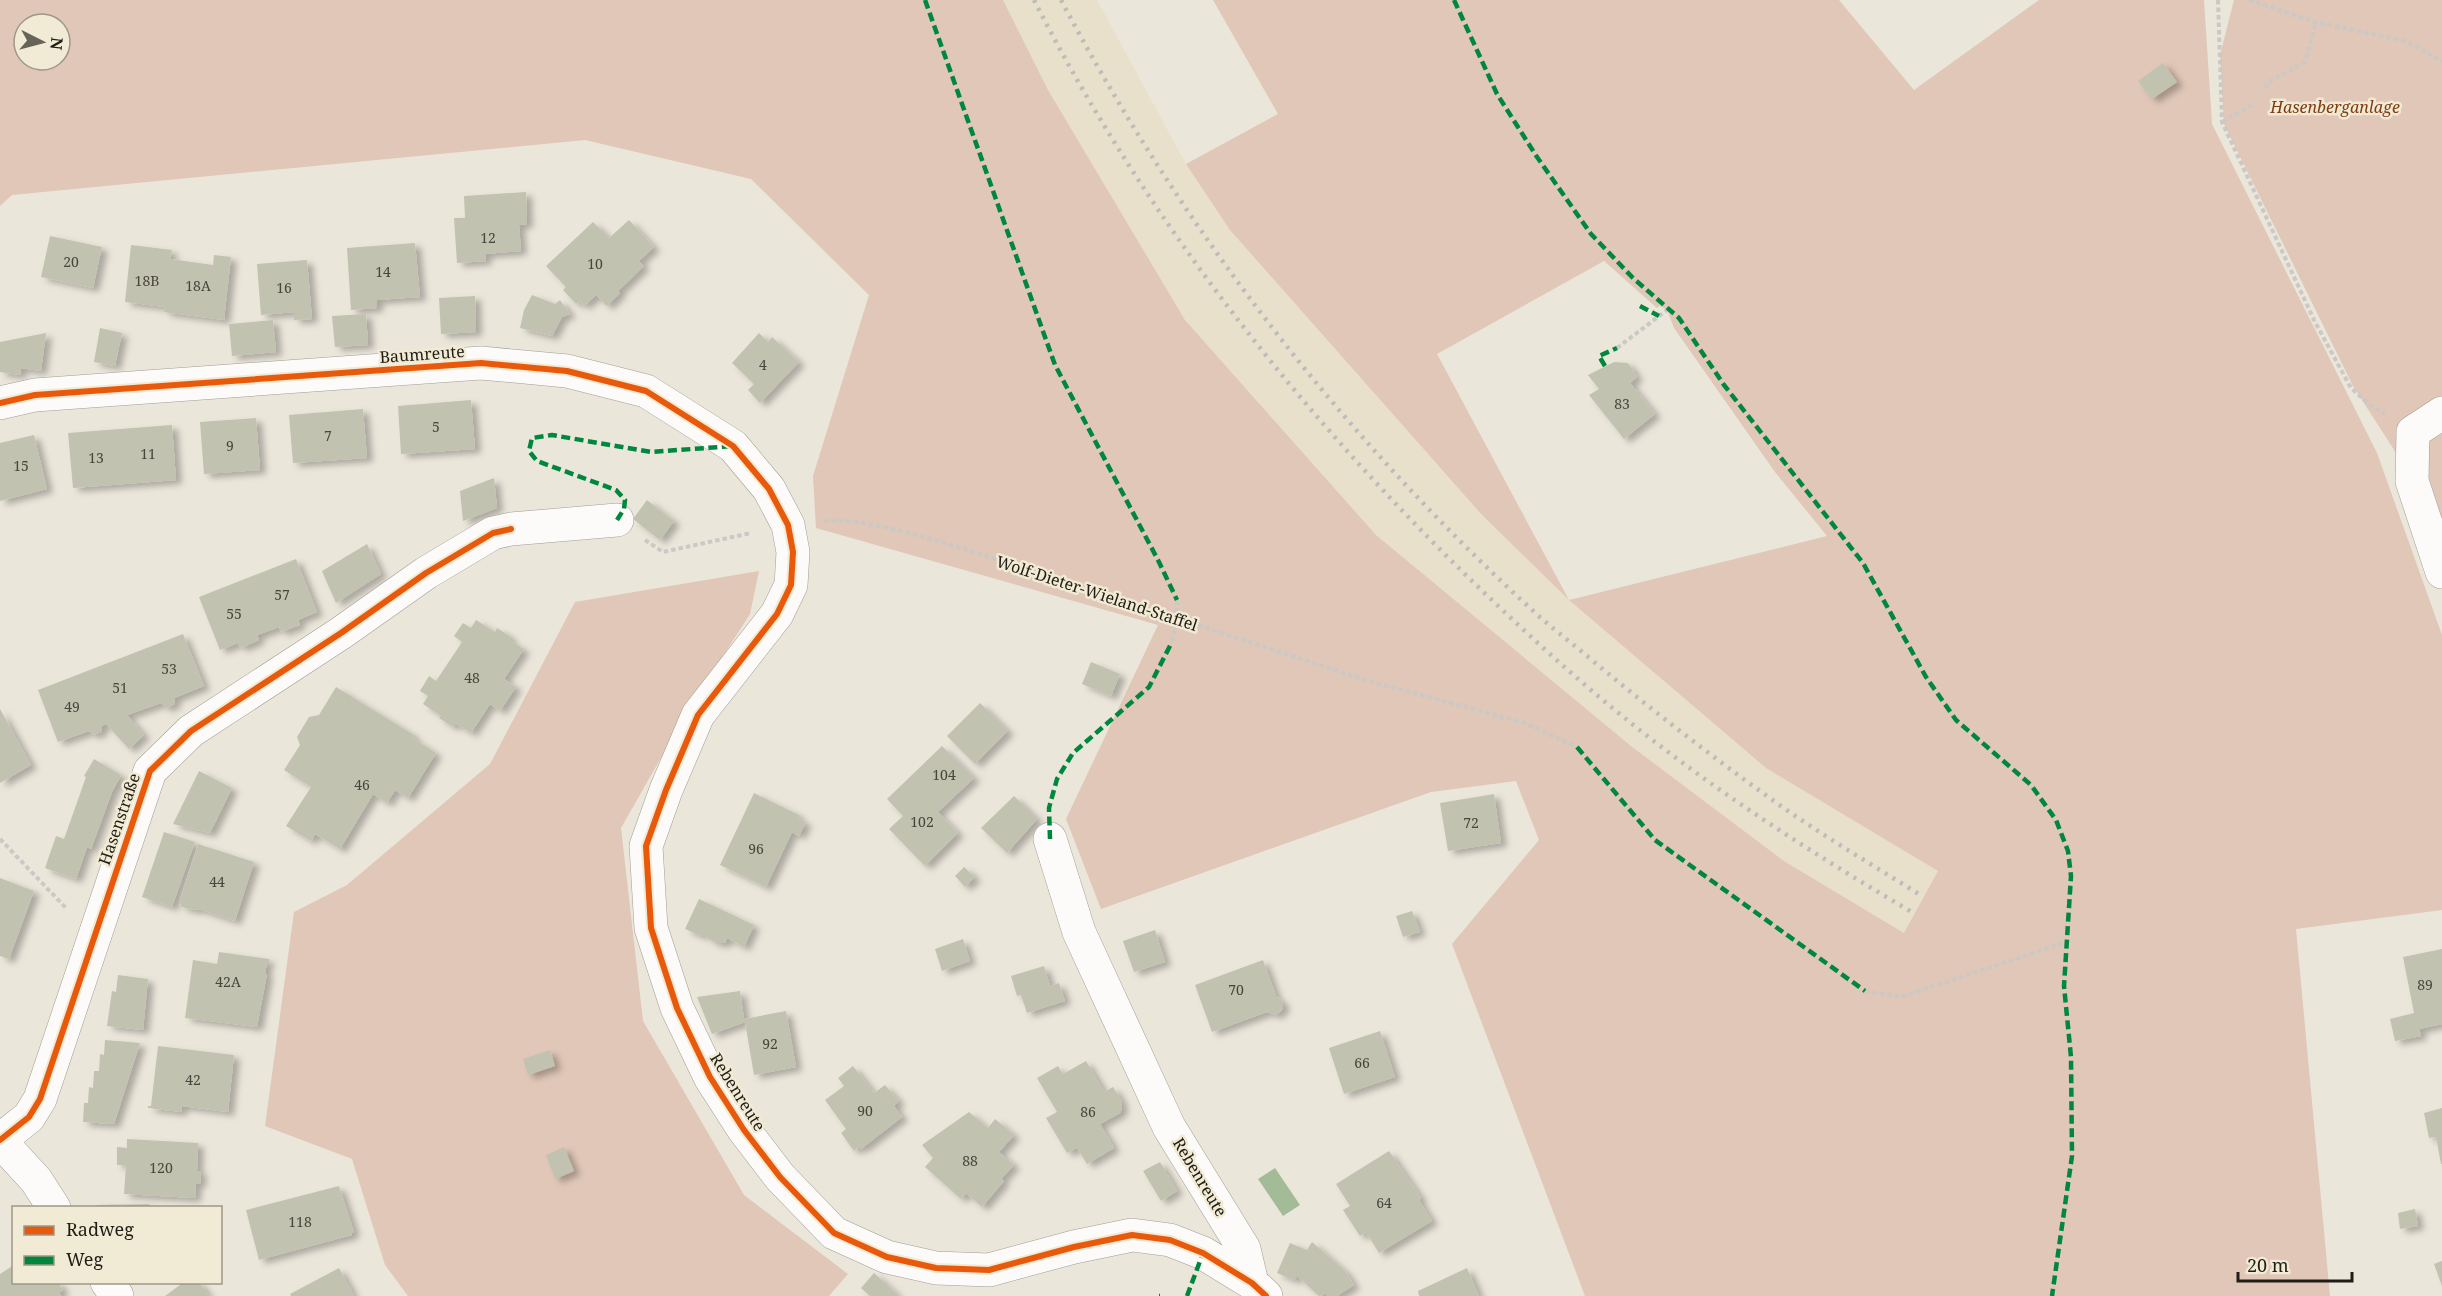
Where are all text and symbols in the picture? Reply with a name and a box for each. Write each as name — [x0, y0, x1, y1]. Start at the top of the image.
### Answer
north arrow — [12, 12, 72, 72]
text: N — [45, 36, 69, 51]
park label: Hasenberganlage — [2269, 96, 2400, 118]
house number: 12 — [480, 228, 496, 247]
house number: 20 — [63, 252, 79, 271]
house number: 10 — [587, 254, 603, 273]
house number: 14 — [375, 262, 391, 281]
house number: 18B — [135, 271, 159, 290]
house number: 18A — [185, 276, 211, 295]
house number: 16 — [276, 278, 292, 297]
street label: Baumreute — [379, 340, 465, 368]
house number: 4 — [759, 355, 767, 374]
house number: 83 — [1614, 394, 1630, 413]
house number: 5 — [432, 417, 440, 436]
house number: 7 — [324, 426, 332, 445]
house number: 9 — [226, 436, 234, 455]
house number: 11 — [140, 444, 156, 463]
house number: 13 — [88, 448, 104, 467]
house number: 15 — [13, 456, 29, 475]
street label: Wolf-Dieter-Wieland-Staffel — [993, 550, 1201, 636]
house number: 57 — [274, 585, 290, 604]
house number: 55 — [226, 604, 242, 623]
house number: 53 — [161, 659, 177, 678]
house number: 48 — [464, 668, 480, 687]
house number: 51 — [112, 678, 128, 697]
house number: 49 — [64, 697, 80, 716]
house number: 104 — [932, 765, 956, 784]
street label: Hasenstraße — [93, 770, 145, 868]
house number: 46 — [354, 775, 370, 794]
house number: 102 — [910, 812, 934, 831]
house number: 72 — [1463, 813, 1479, 832]
house number: 96 — [748, 839, 764, 858]
house number: 44 — [209, 872, 225, 891]
house number: 42A — [215, 972, 241, 991]
house number: 89 — [2417, 975, 2433, 994]
house number: 70 — [1228, 980, 1244, 999]
house number: 92 — [762, 1034, 778, 1053]
street label: Rebenreute — [705, 1049, 771, 1135]
house number: 66 — [1354, 1053, 1370, 1072]
house number: 42 — [185, 1070, 201, 1089]
house number: 90 — [857, 1101, 873, 1120]
house number: 86 — [1080, 1102, 1096, 1121]
street label: Rebenreute — [1168, 1134, 1232, 1220]
house number: 88 — [962, 1151, 978, 1170]
house number: 120 — [149, 1158, 173, 1177]
house number: 64 — [1376, 1193, 1392, 1212]
legend — [12, 1206, 222, 1284]
house number: 118 — [288, 1212, 312, 1231]
text: Radweg — [66, 1217, 134, 1241]
scale bar — [2238, 1245, 2352, 1283]
text: Weg — [66, 1247, 103, 1271]
text: 20 m — [2247, 1253, 2289, 1277]

